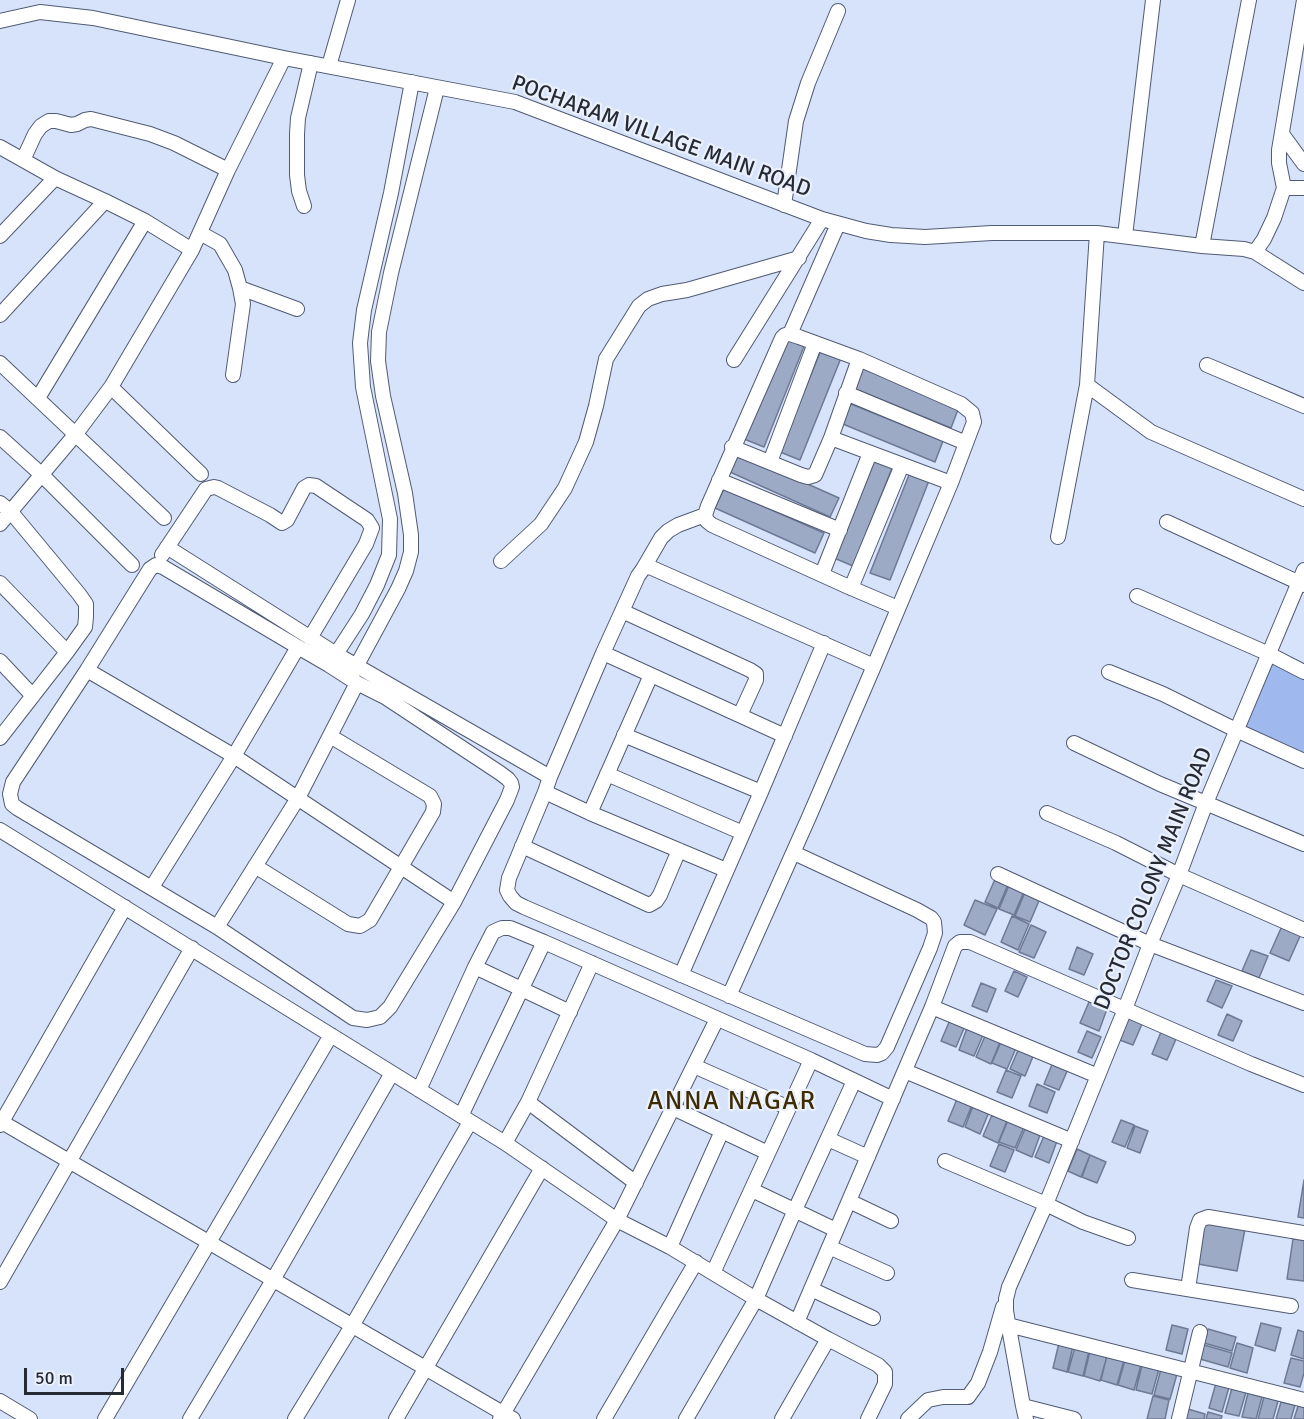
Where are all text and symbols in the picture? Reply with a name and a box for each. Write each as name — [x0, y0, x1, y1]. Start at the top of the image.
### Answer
street label: POCHARAM VILLAGE MAIN ROAD — [508, 71, 814, 203]
street label: DOCTOR COLONY MAIN ROAD — [1089, 744, 1219, 1014]
district label: ANNA NAGAR — [647, 1086, 817, 1118]
scale bar — [27, 1356, 128, 1394]
text: 50 m — [35, 1367, 73, 1389]

